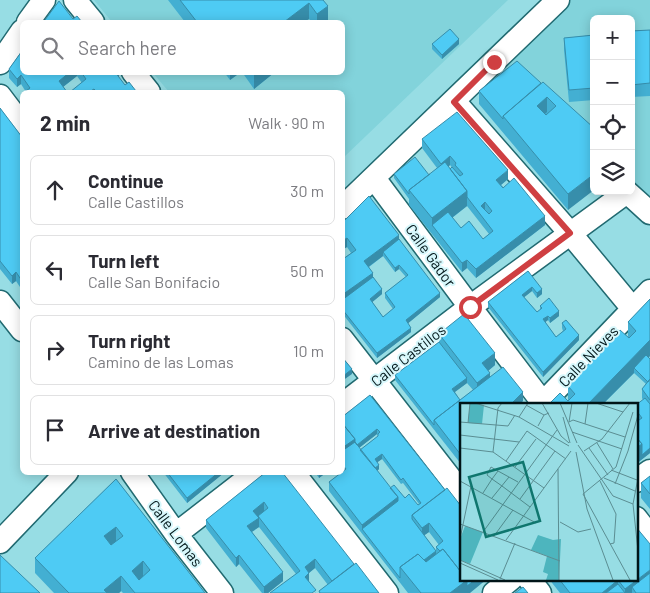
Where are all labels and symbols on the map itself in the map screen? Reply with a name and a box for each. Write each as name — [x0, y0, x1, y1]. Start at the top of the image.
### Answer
route end — [483, 51, 506, 74]
street label: Calle Gádor — [402, 220, 460, 290]
route start — [459, 296, 482, 319]
street label: Calle Castillos — [367, 320, 449, 390]
street label: Calle Nieves — [554, 322, 622, 390]
inset map — [460, 403, 638, 580]
street label: Calle Lomas — [145, 496, 207, 570]

